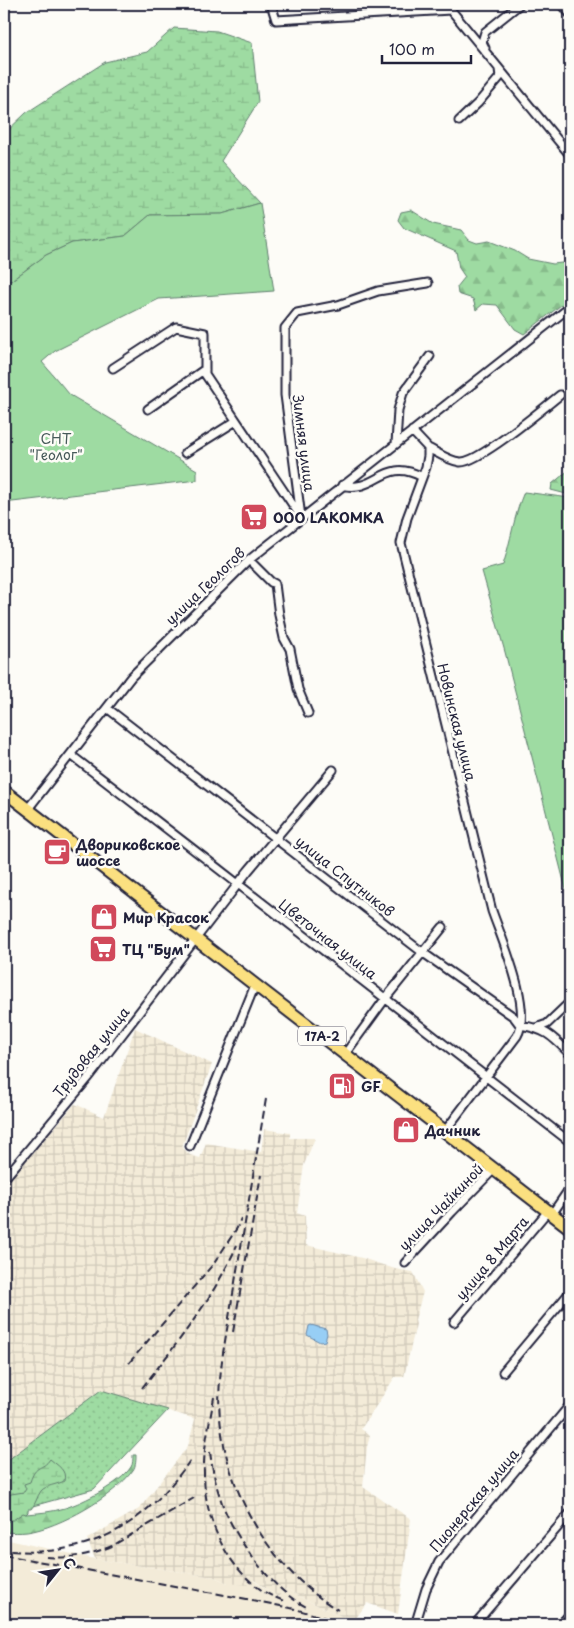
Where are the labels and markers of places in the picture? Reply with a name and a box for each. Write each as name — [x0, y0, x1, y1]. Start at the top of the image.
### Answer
supermarket icon: OOO LAKOMKA — [239, 502, 269, 532]
place label: OOO LAKOMKA — [273, 507, 384, 528]
place label: Двориковское шоссе — [75, 834, 181, 871]
cafe icon: Двориковское шоссе — [42, 837, 72, 867]
shop icon: Мир Красок — [89, 902, 119, 932]
place label: Мир Красок — [123, 907, 209, 928]
supermarket icon: ТЦ "Бум" — [88, 934, 118, 964]
place label: ТЦ "Бум" — [122, 939, 190, 960]
fuel station icon: GF — [327, 1071, 357, 1101]
place label: GF — [361, 1076, 381, 1097]
shop icon: Дачник — [391, 1115, 421, 1145]
place label: Дачник — [424, 1120, 480, 1141]

